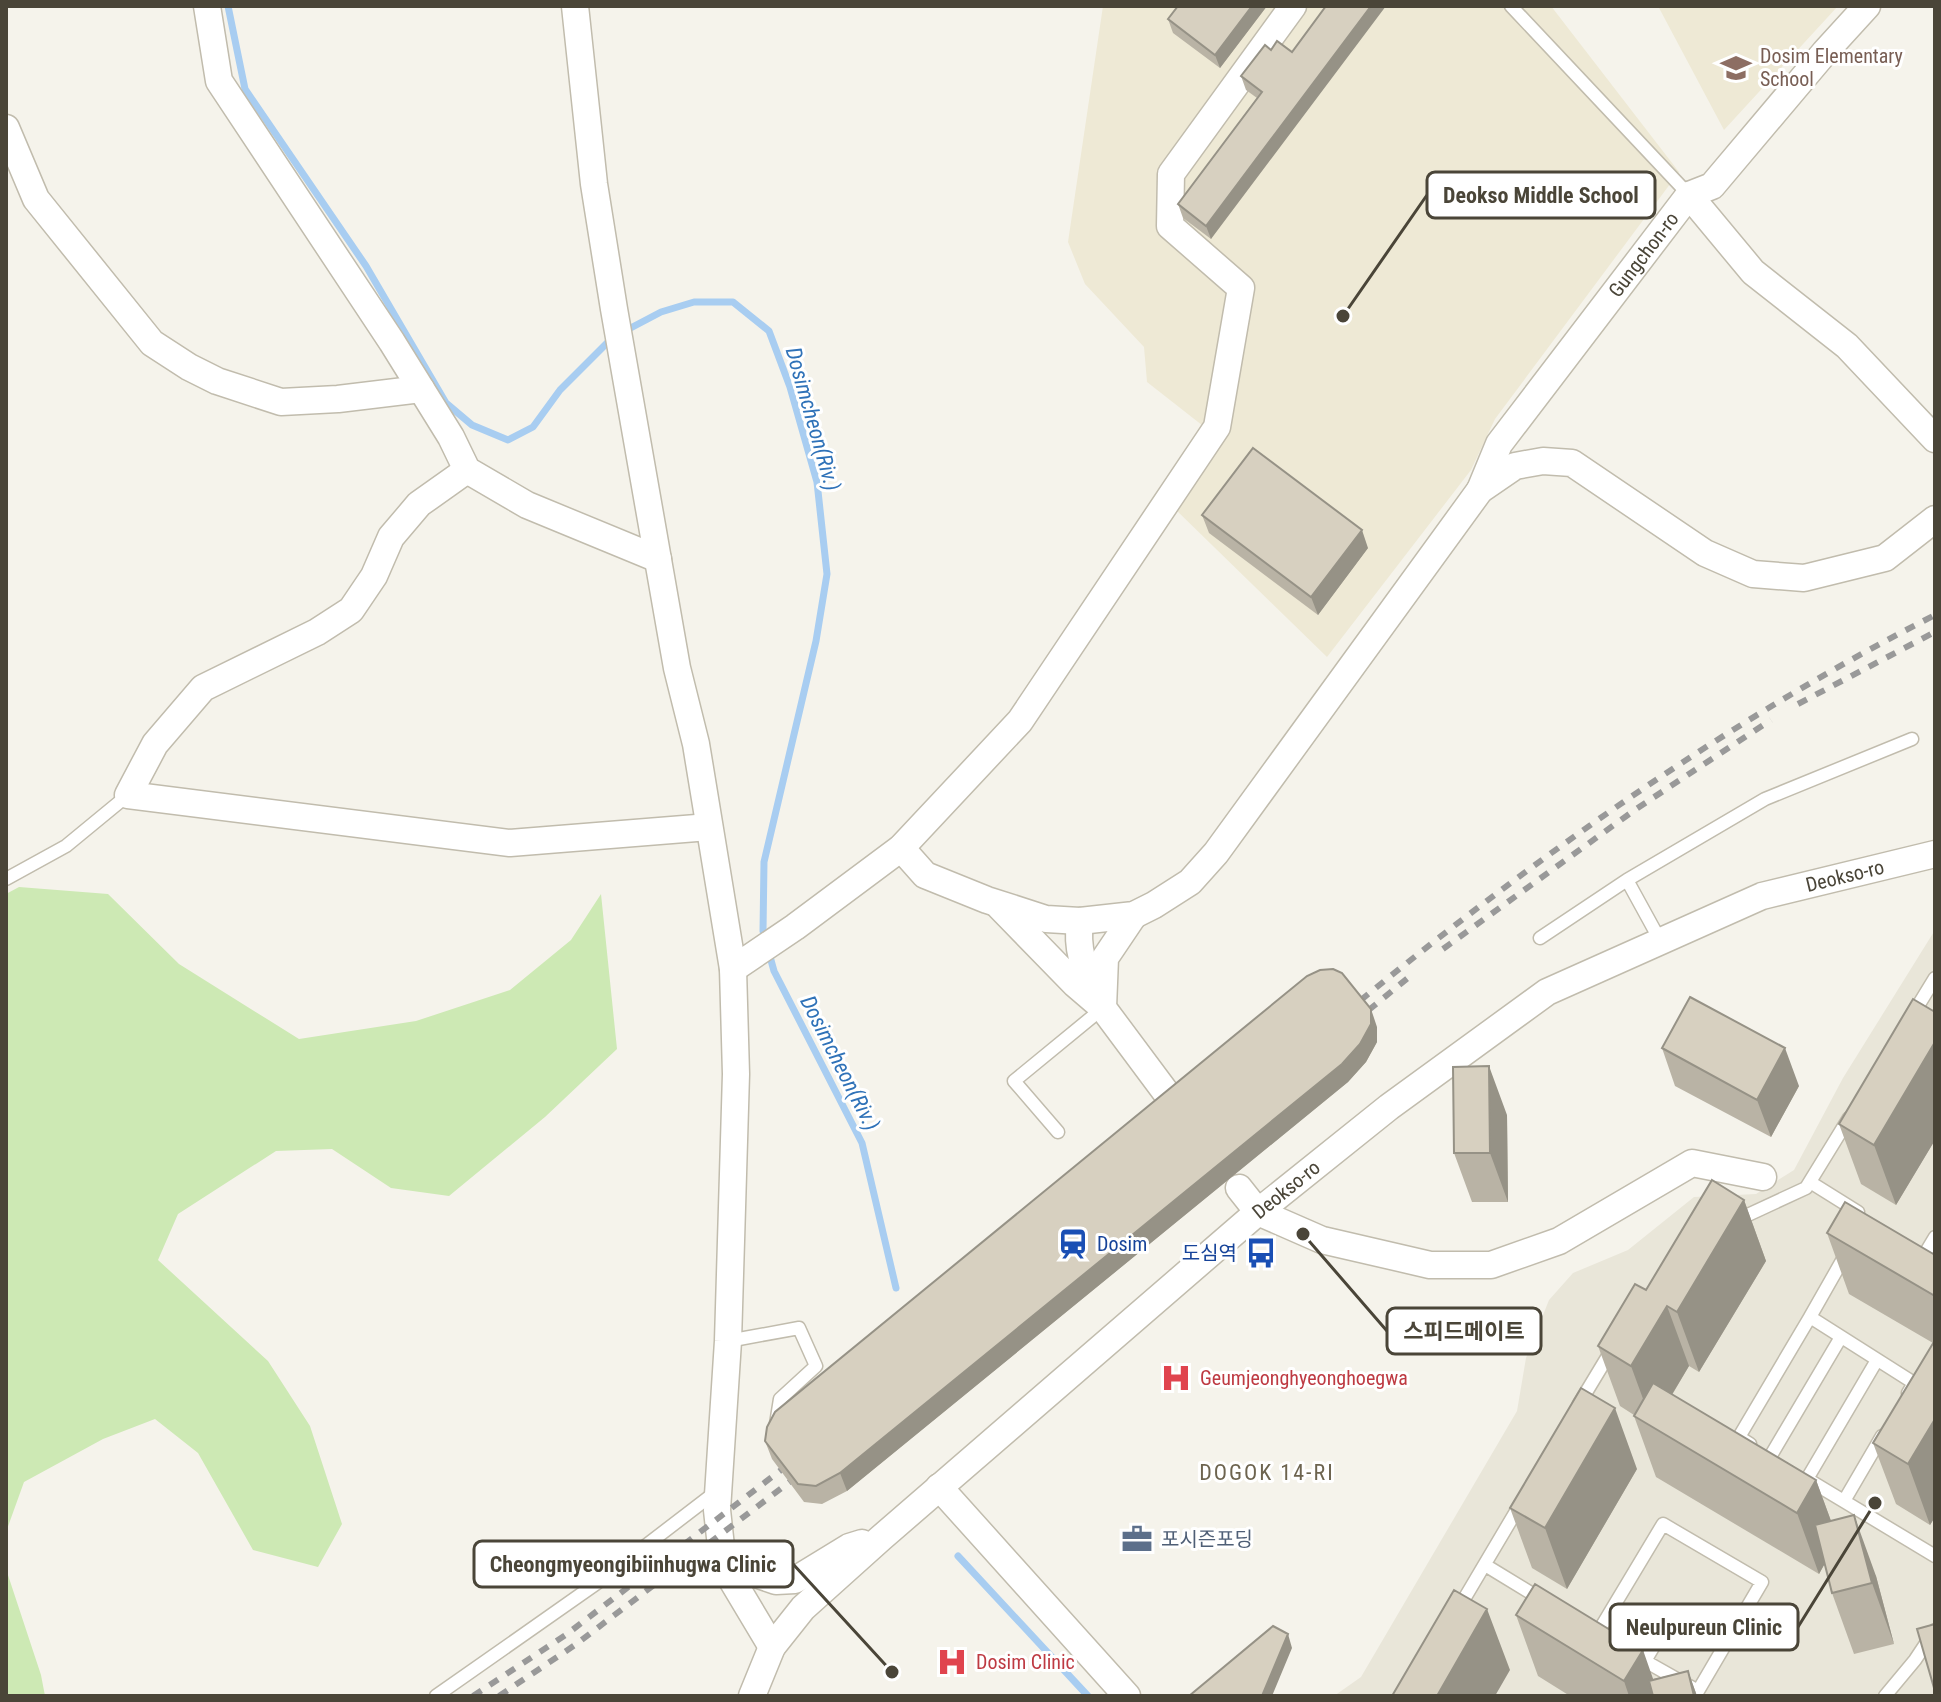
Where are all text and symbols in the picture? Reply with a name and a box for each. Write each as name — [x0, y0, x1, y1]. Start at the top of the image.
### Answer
place label: Dosim Elementary School — [1760, 44, 1903, 91]
school or university icon: Dosim Elementary School — [1719, 51, 1753, 85]
callout: Deokso Middle School — [1427, 172, 1655, 218]
text: Deokso Middle School — [1443, 183, 1639, 208]
street label: Gungchon-ro — [1603, 207, 1684, 302]
water label: Dosimcheon(Riv.) — [780, 344, 845, 494]
street label: Deokso-ro — [1803, 855, 1887, 897]
water label: Dosimcheon(Riv.) — [794, 991, 885, 1135]
street label: Deokso-ro — [1247, 1155, 1325, 1224]
station icon: Dosim — [1056, 1227, 1090, 1261]
place label: Dosim — [1097, 1232, 1147, 1256]
bus stop icon: 도심역 — [1244, 1236, 1278, 1270]
place label: 도심역 — [1182, 1241, 1237, 1265]
callout: 스피드메이트 — [1387, 1308, 1541, 1354]
text: 스피드메이트 — [1403, 1319, 1525, 1344]
hospital icon: Geumjeonghyeonghoegwa — [1159, 1361, 1193, 1395]
place label: Geumjeonghyeonghoegwa — [1200, 1366, 1408, 1390]
district label: DOGOK 14-RI — [1199, 1460, 1335, 1485]
office icon: 포시즌포딩 — [1120, 1522, 1154, 1556]
place label: 포시즌포딩 — [1161, 1527, 1253, 1551]
callout: Cheongmyeongibiinhugwa Clinic — [474, 1541, 793, 1587]
text: Cheongmyeongibiinhugwa Clinic — [490, 1552, 776, 1577]
callout: Neulpureun Clinic — [1610, 1604, 1798, 1650]
text: Neulpureun Clinic — [1626, 1615, 1782, 1640]
hospital icon: Dosim Clinic — [935, 1645, 969, 1679]
place label: Dosim Clinic — [976, 1650, 1075, 1674]

